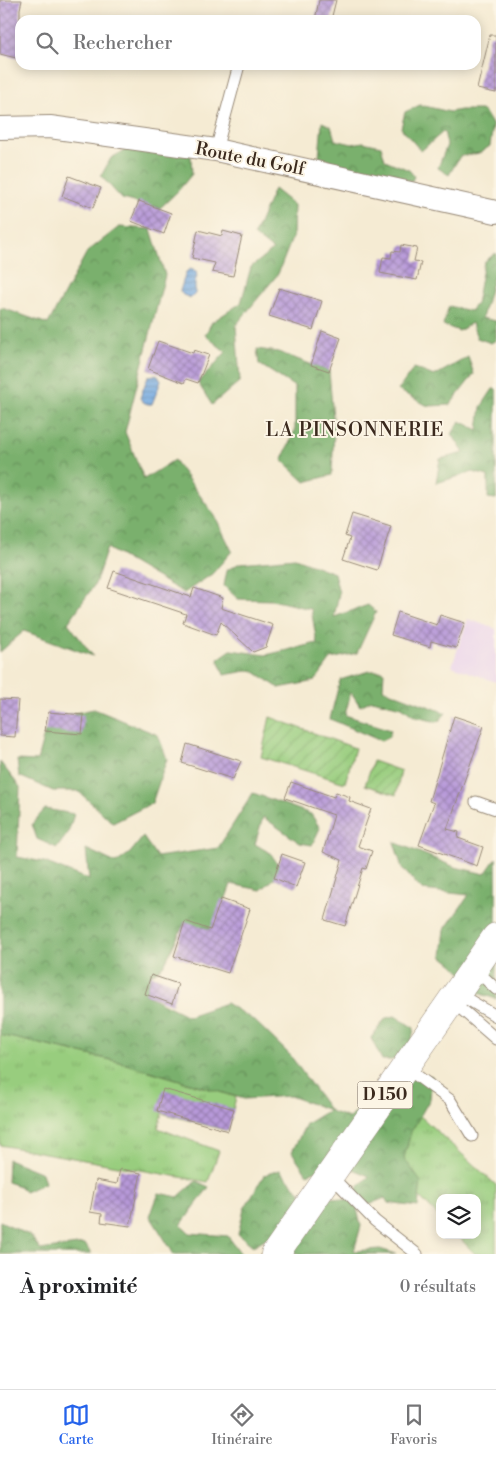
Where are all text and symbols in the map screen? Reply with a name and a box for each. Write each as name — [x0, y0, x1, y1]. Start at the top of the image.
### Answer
search box — [15, 15, 481, 70]
icon: search — [33, 29, 61, 57]
text: Rechercher — [73, 31, 172, 55]
street label: Route du Golf — [193, 137, 308, 181]
district label: LA PINSONNERIE — [266, 418, 444, 442]
road number: D 150 — [358, 1082, 412, 1108]
map controls — [436, 1194, 481, 1239]
button: layers — [436, 1194, 481, 1239]
text: À proximité — [20, 1274, 137, 1300]
text: 0 résultats — [400, 1277, 476, 1297]
tab: Carte — [59, 1401, 94, 1449]
tab: Itinéraire — [212, 1401, 273, 1449]
tab: Favoris — [390, 1401, 437, 1449]

